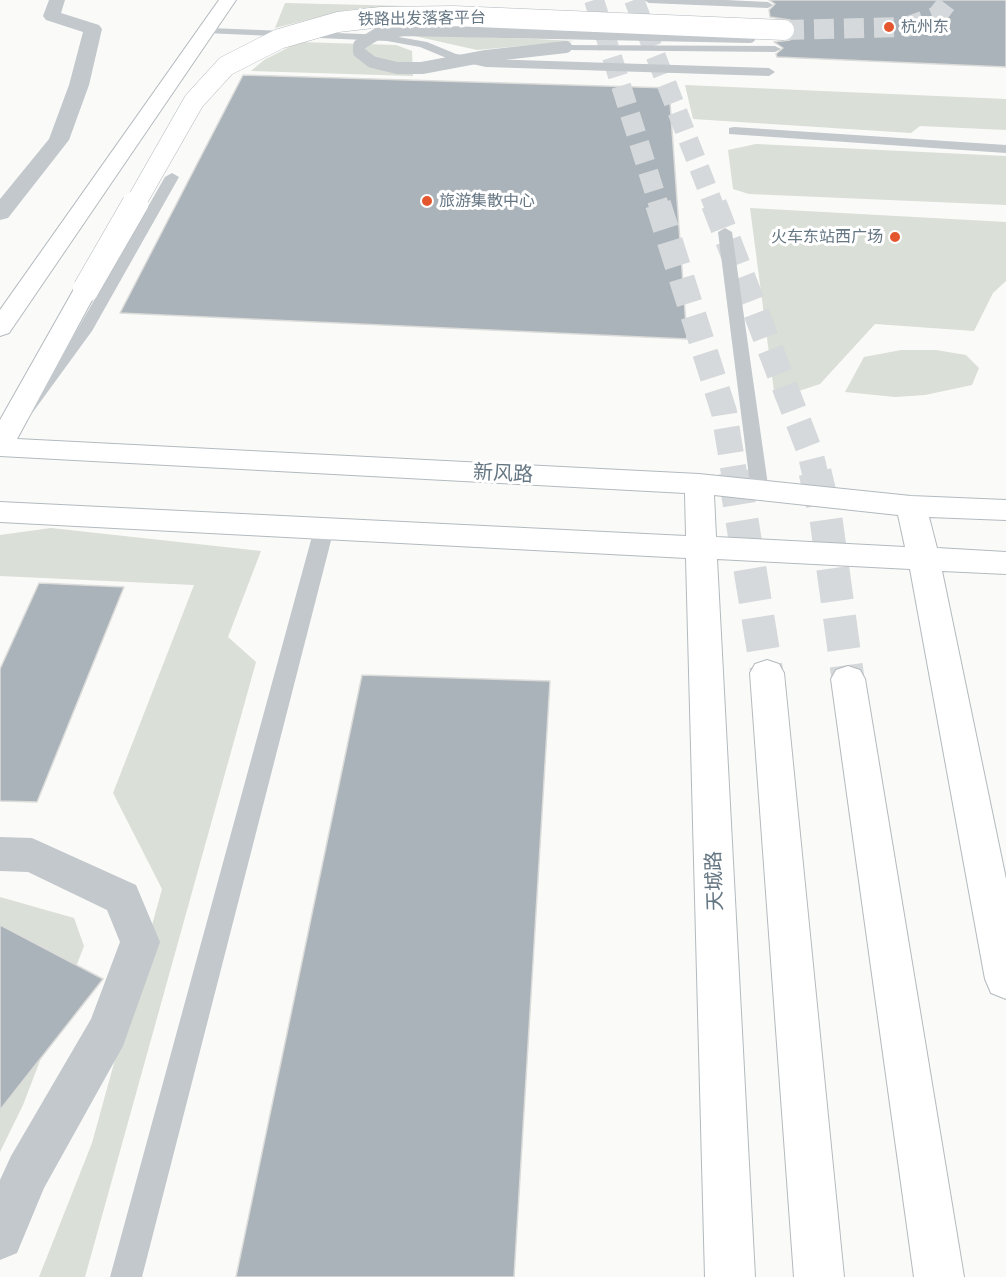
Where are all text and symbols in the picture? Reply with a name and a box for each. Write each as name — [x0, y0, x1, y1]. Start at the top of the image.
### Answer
street label: 铁路出发落客平台 — [358, 8, 486, 30]
place label: 杭州东 — [901, 17, 949, 37]
marker: 杭州东 — [882, 20, 896, 34]
place label: 旅游集散中心 — [439, 191, 535, 211]
marker: 旅游集散中心 — [420, 194, 434, 208]
place label: 火车东站西广场 — [771, 227, 883, 247]
marker: 火车东站西广场 — [888, 230, 902, 244]
street label: 新风路 — [472, 460, 534, 488]
street label: 天城路 — [702, 851, 728, 911]

